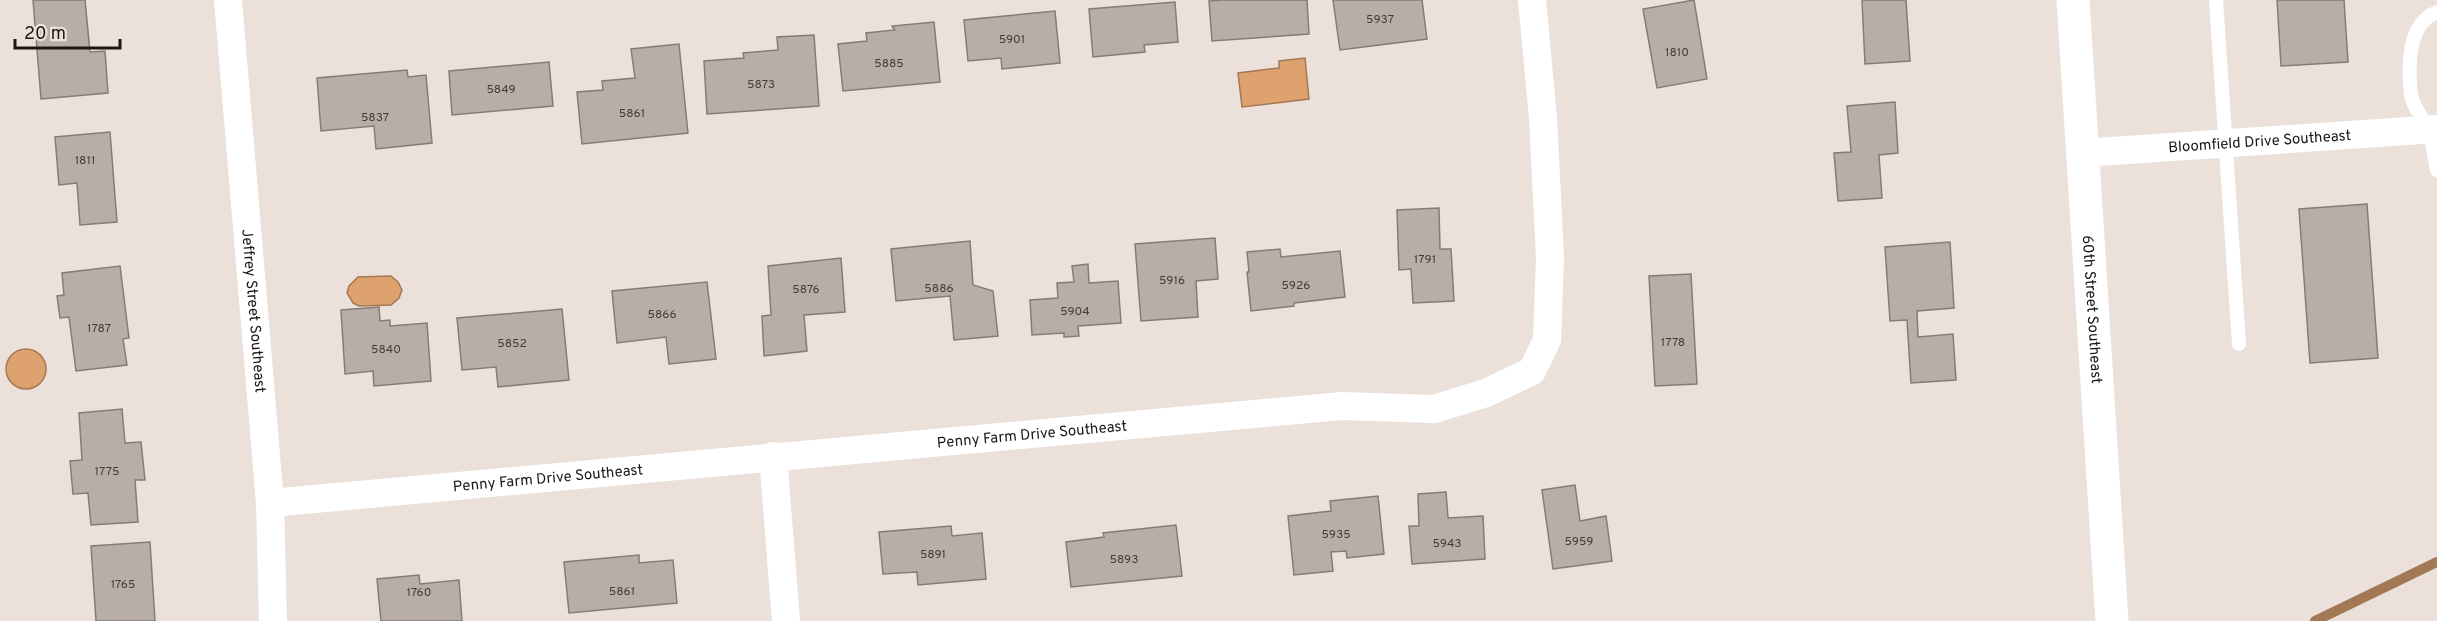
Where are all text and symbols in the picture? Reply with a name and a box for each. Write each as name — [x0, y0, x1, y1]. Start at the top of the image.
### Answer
scale bar — [15, 12, 120, 50]
house number: 5937 — [1366, 12, 1394, 28]
text: 20 m — [24, 23, 66, 46]
house number: 5901 — [999, 32, 1025, 48]
house number: 1810 — [1665, 45, 1689, 61]
house number: 5885 — [874, 56, 904, 72]
house number: 5873 — [747, 77, 775, 93]
house number: 5849 — [486, 82, 516, 98]
house number: 5861 — [619, 106, 645, 122]
house number: 5837 — [361, 110, 389, 126]
street label: Bloomfield Drive Southeast — [2168, 127, 2352, 158]
house number: 1811 — [75, 153, 95, 169]
street label: Jeffrey Street Southeast — [236, 229, 269, 394]
street label: 60th Street Southeast — [2077, 235, 2105, 384]
house number: 1791 — [1414, 252, 1436, 268]
house number: 5916 — [1159, 273, 1185, 289]
house number: 5926 — [1281, 278, 1311, 294]
house number: 5886 — [924, 281, 954, 297]
house number: 5876 — [792, 282, 820, 298]
house number: 5904 — [1060, 304, 1090, 320]
house number: 5866 — [647, 307, 677, 323]
house number: 1787 — [87, 321, 111, 337]
house number: 1778 — [1661, 335, 1685, 351]
house number: 5852 — [497, 336, 527, 352]
house number: 5840 — [371, 342, 401, 358]
street label: Penny Farm Drive Southeast — [936, 417, 1128, 454]
street label: Penny Farm Drive Southeast — [452, 461, 644, 497]
house number: 1775 — [95, 464, 119, 480]
house number: 5935 — [1321, 527, 1351, 543]
house number: 5959 — [1565, 534, 1594, 550]
house number: 5943 — [1432, 536, 1462, 552]
house number: 5891 — [920, 547, 946, 563]
house number: 5893 — [1110, 552, 1138, 568]
house number: 1765 — [111, 577, 135, 593]
house number: 5861 — [609, 584, 635, 600]
house number: 1760 — [407, 585, 431, 601]

